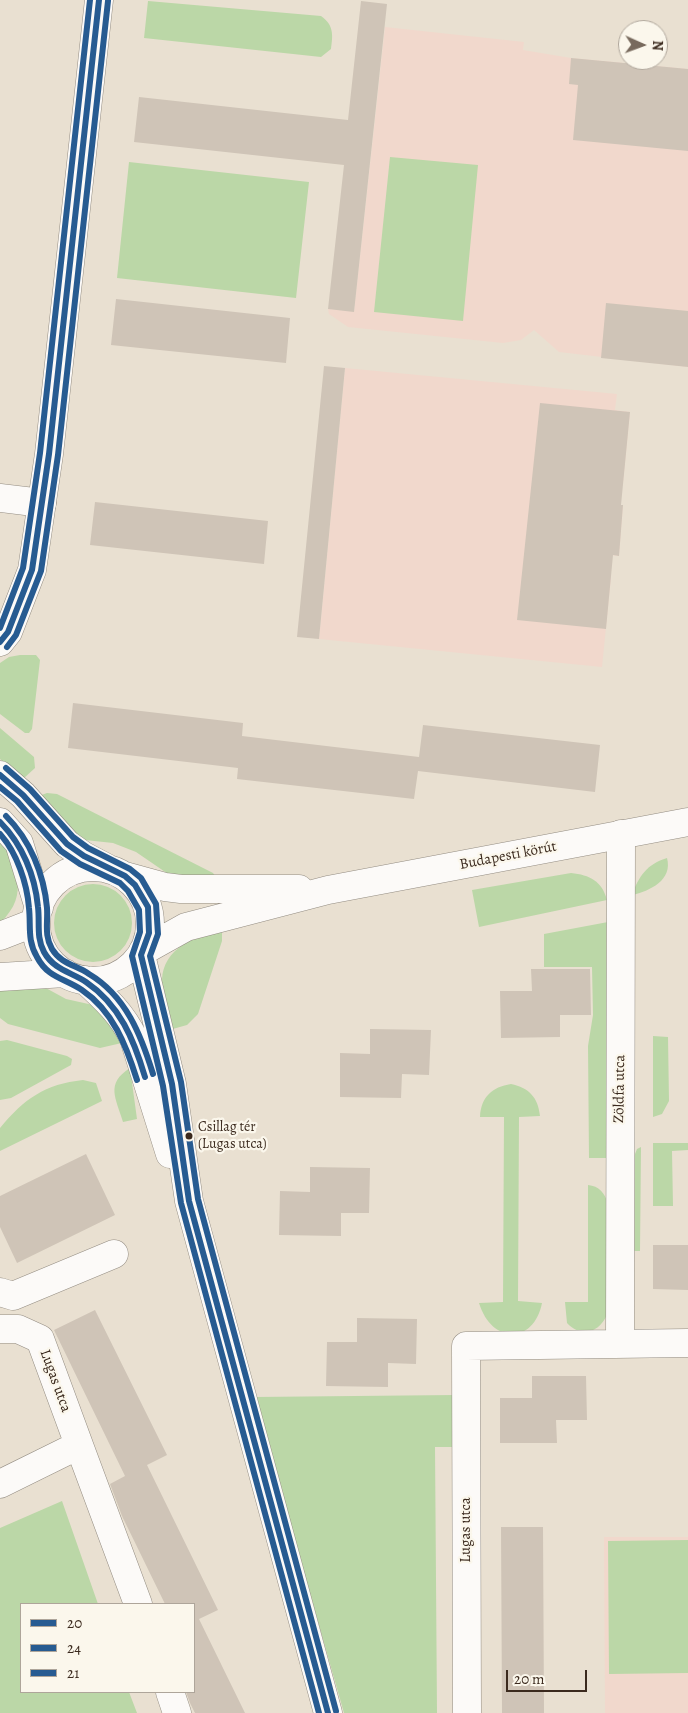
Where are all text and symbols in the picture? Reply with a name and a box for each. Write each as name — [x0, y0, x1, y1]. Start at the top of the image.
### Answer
north arrow — [618, 20, 668, 70]
text: N — [648, 40, 667, 51]
street label: Budapesti körút — [458, 838, 558, 874]
street label: Zöldfa utca — [610, 1055, 630, 1123]
place label: Csillag tér (Lugas utca) — [198, 1120, 267, 1152]
marker: Csillag tér (Lugas utca) — [184, 1131, 194, 1141]
street label: Lugas utca — [35, 1347, 75, 1415]
street label: Lugas utca — [457, 1497, 475, 1563]
legend — [20, 1603, 195, 1693]
text: 20 — [67, 1613, 82, 1633]
text: 24 — [67, 1638, 81, 1658]
scale bar — [508, 1660, 589, 1692]
text: 21 — [67, 1663, 79, 1683]
text: 20 m — [514, 1669, 545, 1689]

